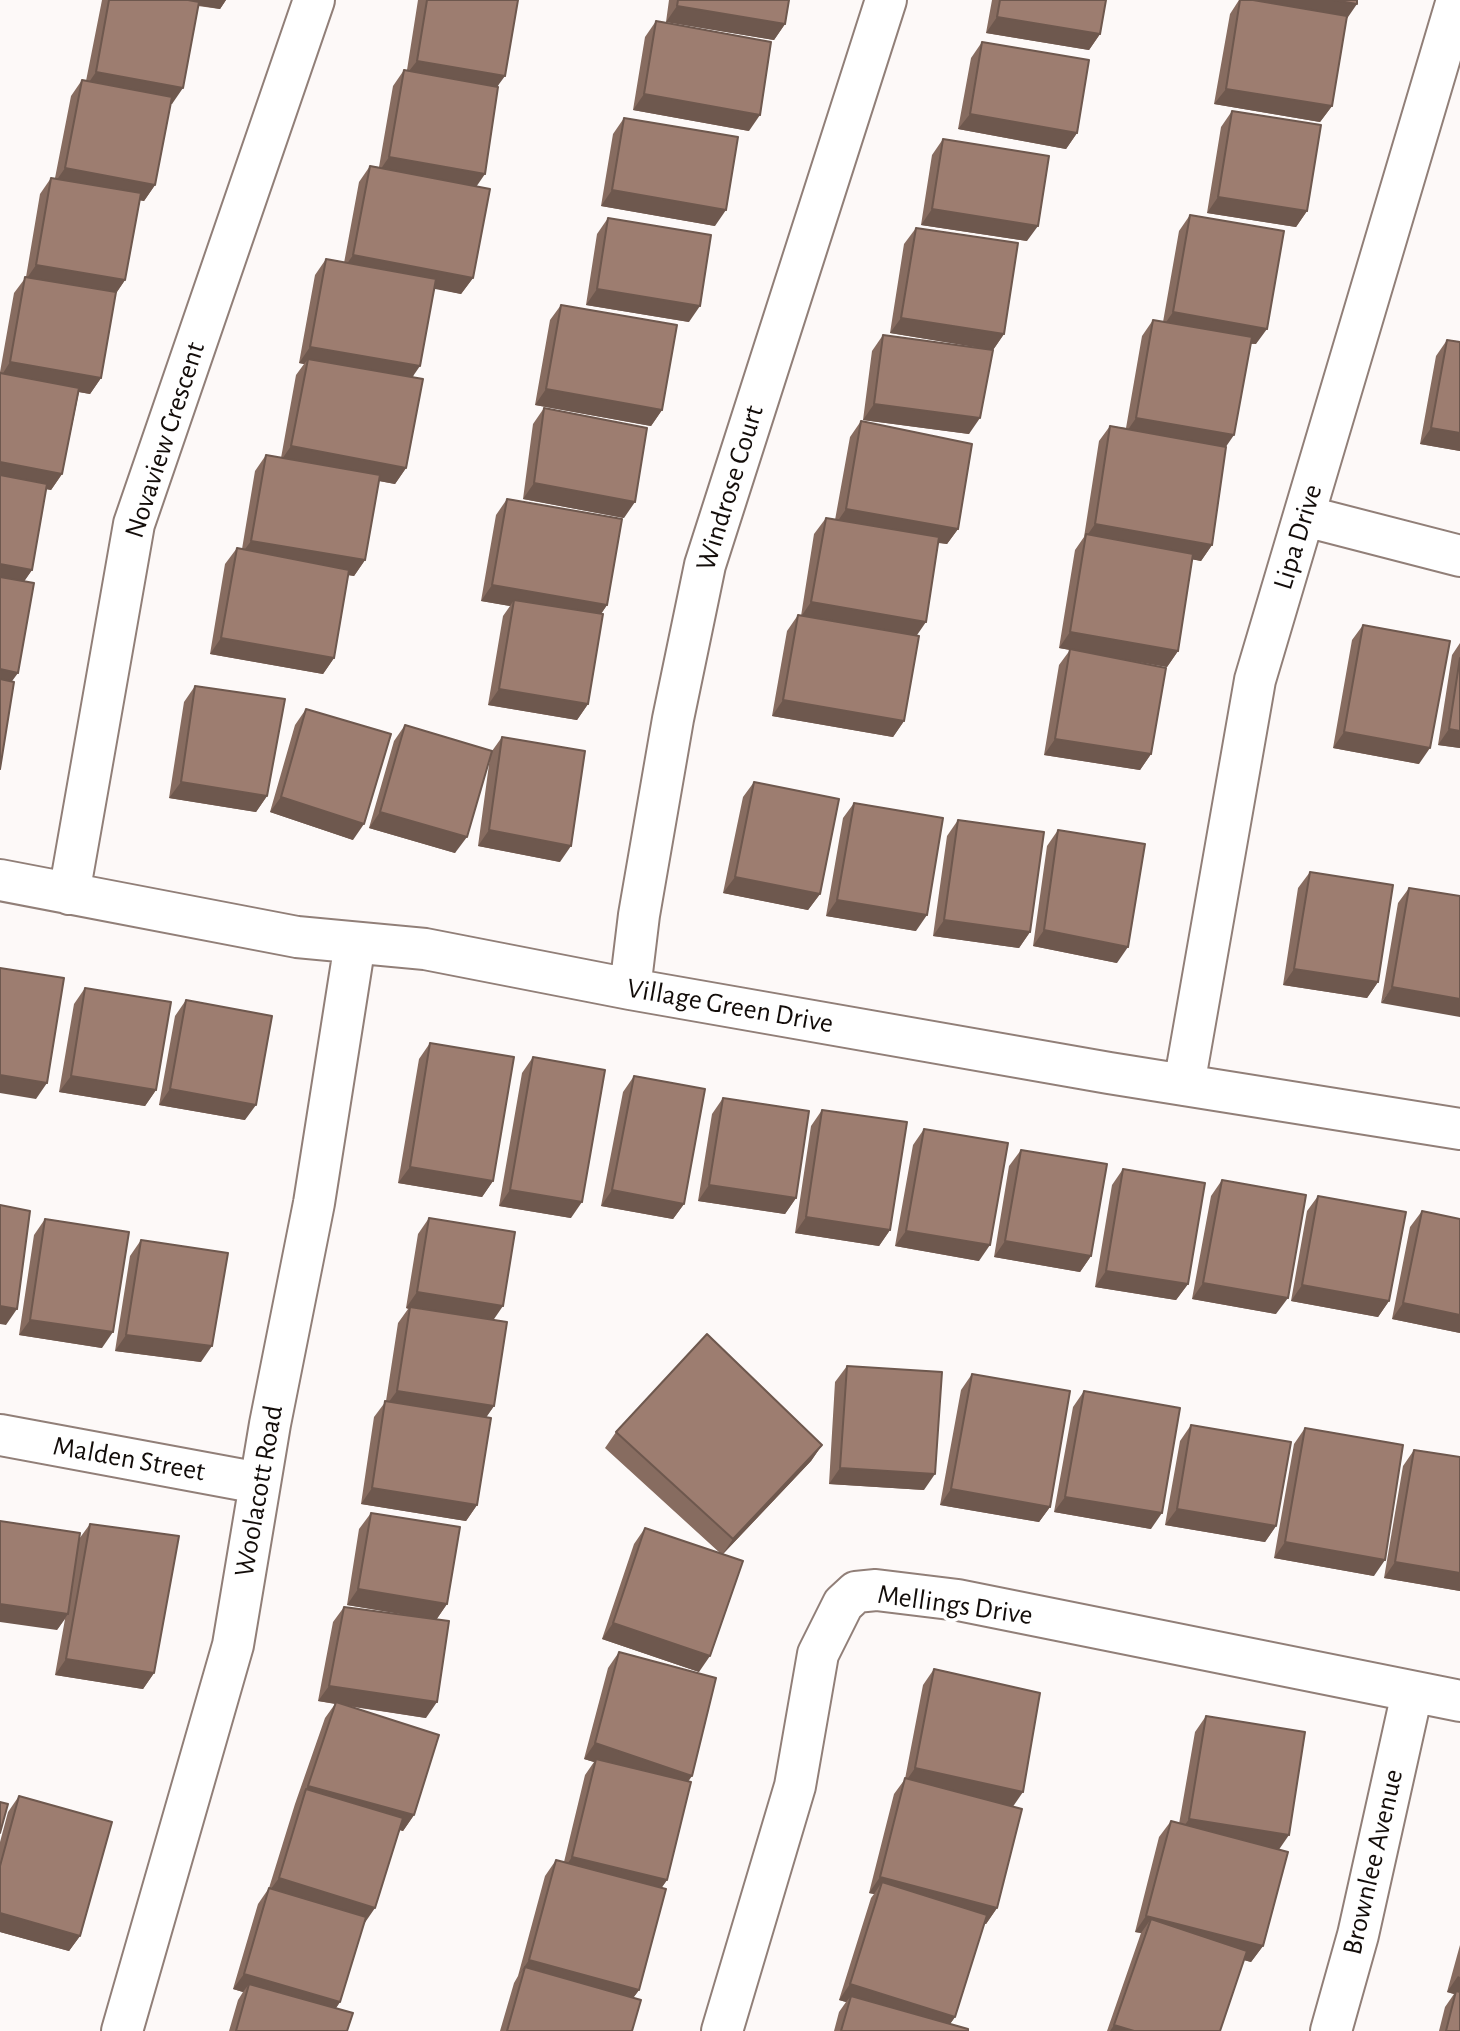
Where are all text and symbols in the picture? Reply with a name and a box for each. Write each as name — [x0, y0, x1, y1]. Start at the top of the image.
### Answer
street label: Novaview Crescent — [117, 338, 213, 542]
street label: Windrose Court — [689, 401, 771, 575]
street label: Lipa Drive — [1266, 480, 1330, 594]
street label: Village Green Drive — [624, 971, 836, 1041]
street label: Woolacott Road — [227, 1403, 291, 1579]
street label: Malden Street — [50, 1429, 208, 1489]
street label: Mellings Drive — [875, 1577, 1035, 1633]
street label: Brownlee Avenue — [1335, 1766, 1411, 1958]

